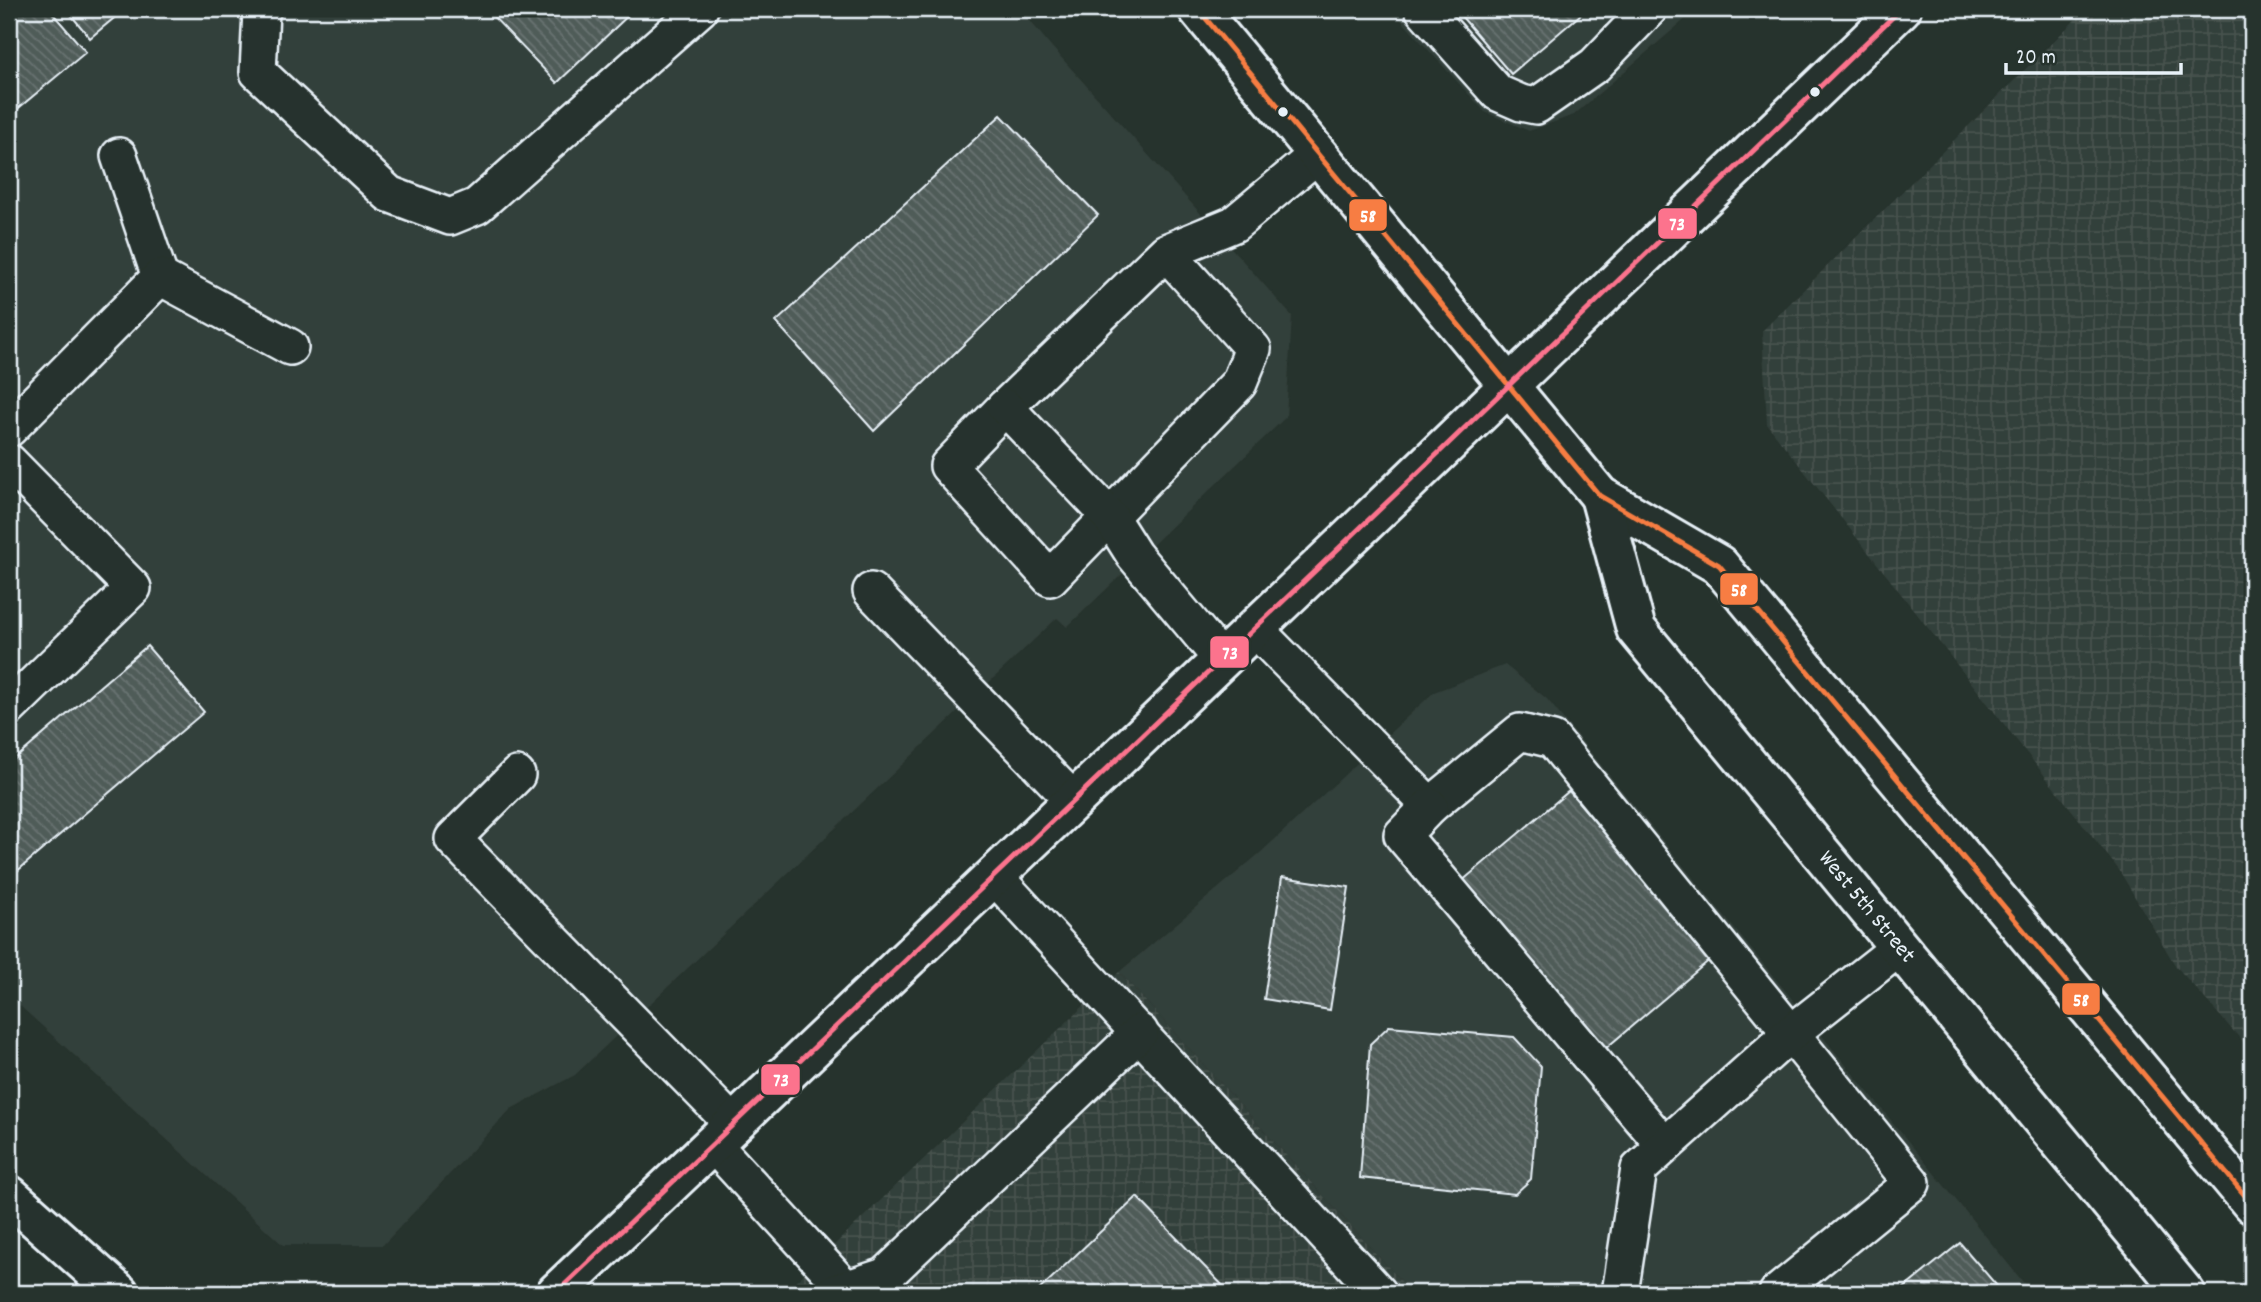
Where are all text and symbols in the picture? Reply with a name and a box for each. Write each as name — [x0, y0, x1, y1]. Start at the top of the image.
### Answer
scale bar — [2006, 32, 2180, 76]
text: 20 m — [2016, 44, 2056, 74]
unlabelled marker — [1808, 85, 1822, 99]
unlabelled marker — [1276, 105, 1290, 119]
line badge: 58 — [1348, 198, 1388, 232]
text: 58 — [1360, 205, 1377, 232]
line badge: 73 — [1657, 207, 1698, 240]
text: 73 — [1669, 213, 1685, 240]
line badge: 58 — [1719, 572, 1759, 606]
text: 58 — [1731, 579, 1748, 606]
line badge: 73 — [1209, 635, 1250, 669]
text: 73 — [1222, 642, 1238, 669]
street label: West 5th Street — [1810, 844, 1923, 971]
line badge: 58 — [2061, 982, 2101, 1016]
text: 58 — [2073, 989, 2090, 1016]
line badge: 73 — [760, 1063, 801, 1096]
text: 73 — [773, 1069, 789, 1096]

